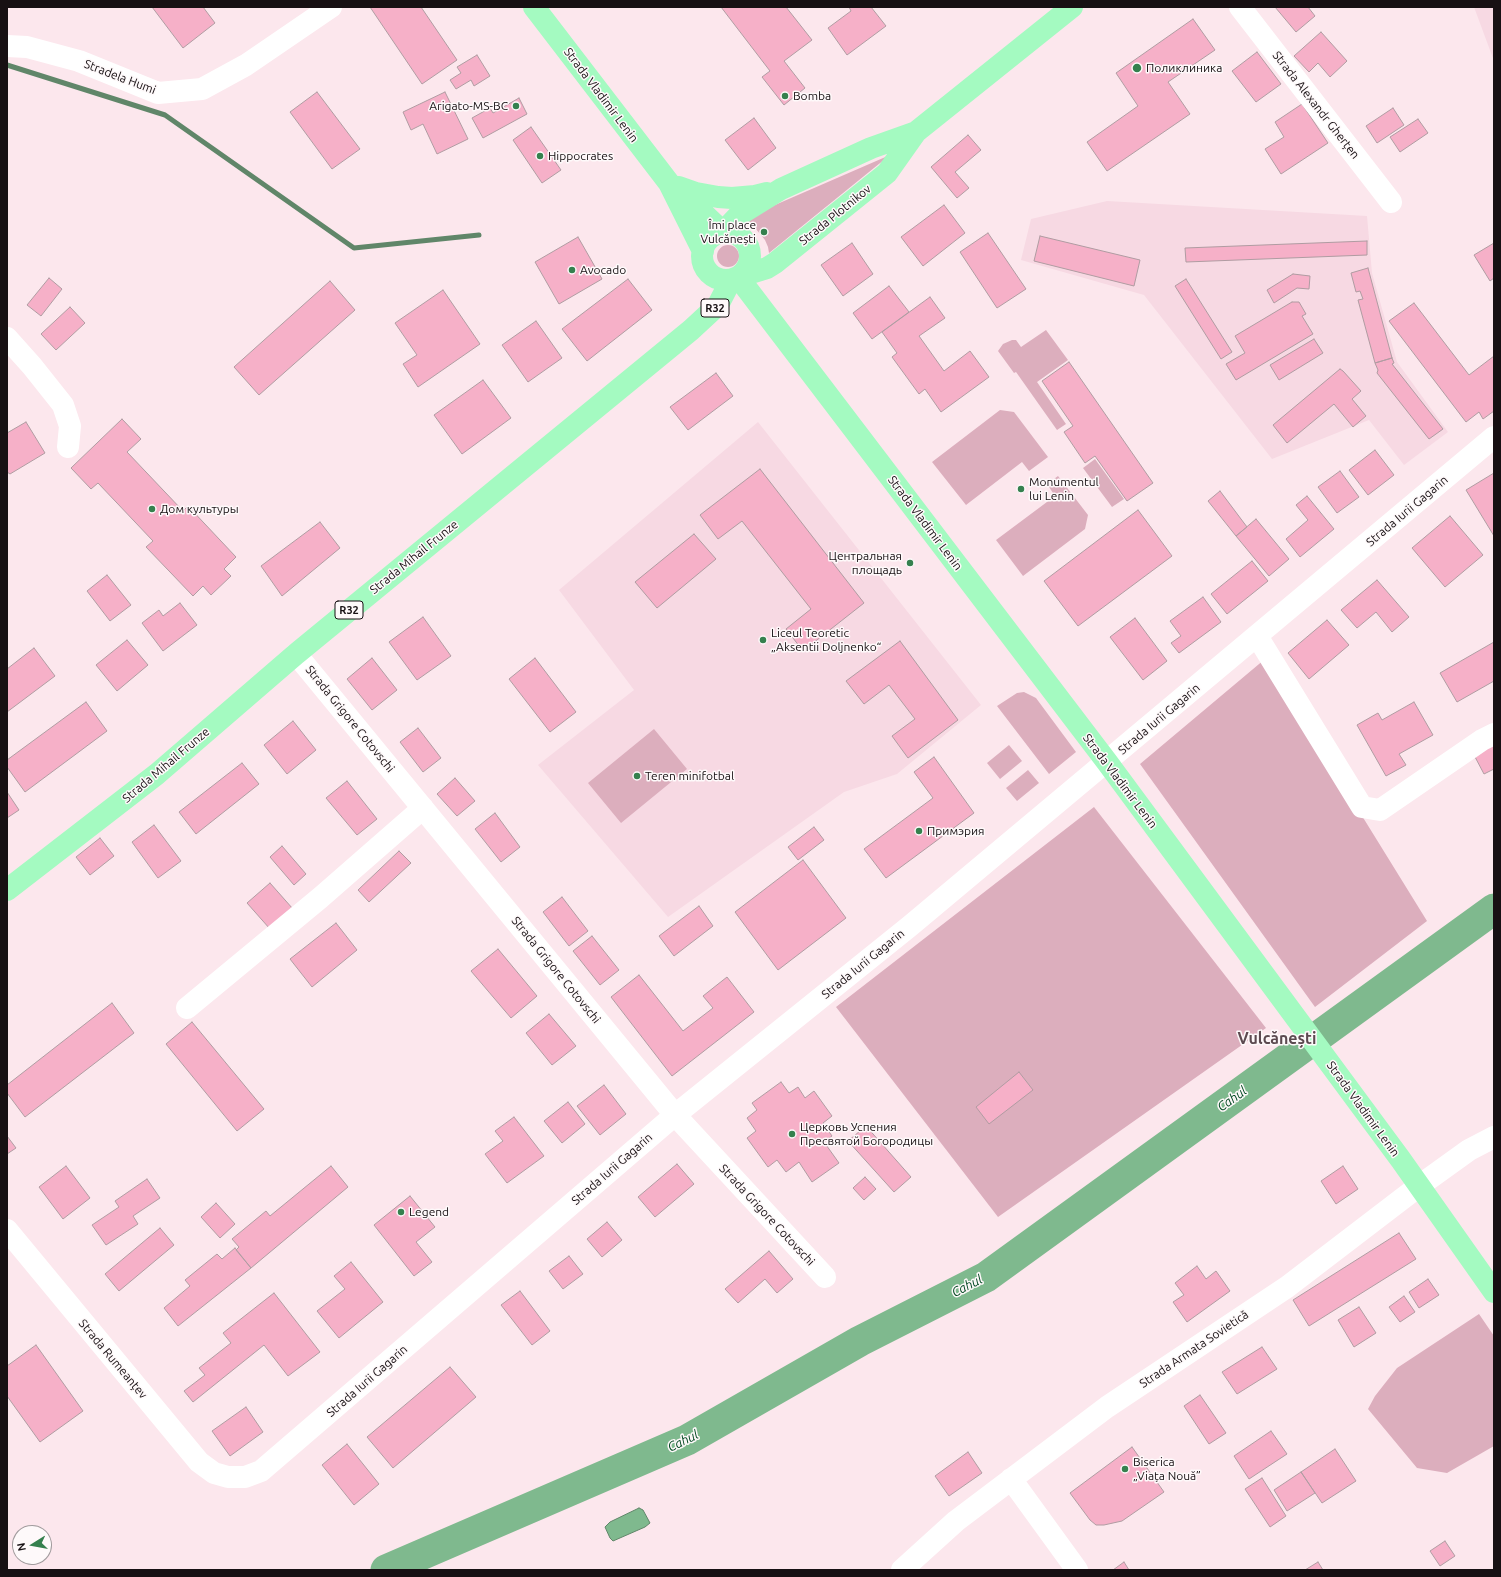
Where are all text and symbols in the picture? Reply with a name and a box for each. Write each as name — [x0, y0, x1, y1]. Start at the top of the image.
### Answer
street label: Strada Vladimir Lenin — [561, 45, 641, 145]
street label: Strada Alexandr Gherțen — [1269, 48, 1363, 162]
street label: Stradela Humi — [82, 57, 158, 97]
place label: Поликлиника — [1146, 61, 1222, 75]
marker: Поликлиника — [1131, 62, 1143, 74]
place label: Bomba — [793, 89, 831, 103]
marker: Bomba — [780, 91, 790, 101]
place label: Arigato-MS-BC — [429, 99, 508, 113]
marker: Arigato-MS-BC — [511, 101, 521, 111]
place label: Hippocrates — [548, 149, 613, 163]
marker: Hippocrates — [535, 151, 545, 161]
street label: Strada Plotnikov — [796, 182, 874, 248]
place label: Îmi place Vulcănești — [701, 218, 756, 246]
marker: Îmi place Vulcănești — [759, 227, 769, 237]
place label: Avocado — [580, 263, 626, 277]
marker: Avocado — [567, 265, 577, 275]
road number: R32 — [701, 299, 729, 317]
street label: Strada Vladimir Lenin — [885, 473, 965, 573]
street label: Strada Iurii Gagarin — [1363, 473, 1451, 549]
place label: Monumentul lui Lenin — [1029, 475, 1099, 503]
marker: Monumentul lui Lenin — [1016, 484, 1026, 494]
place label: Дом культуры — [160, 502, 239, 516]
marker: Дом культуры — [147, 504, 157, 514]
street label: Strada Mihail Frunze — [367, 517, 461, 597]
place label: Центральная площадь — [829, 549, 902, 577]
marker: Центральная площадь — [905, 558, 915, 568]
road number: R32 — [335, 601, 363, 619]
place label: Liceul Teoretic „Aksentii Doljnenko“ — [771, 626, 881, 654]
marker: Liceul Teoretic „Aksentii Doljnenko“ — [758, 635, 768, 645]
street label: Strada Grigore Cotovschi — [302, 663, 398, 775]
street label: Strada Iurii Gagarin — [1115, 681, 1203, 757]
street label: Strada Mihail Frunze — [120, 724, 212, 806]
street label: Strada Vladimir Lenin — [1080, 731, 1160, 831]
place label: Teren minifotbal — [645, 769, 734, 783]
marker: Teren minifotbal — [632, 771, 642, 781]
place label: Примэрия — [927, 824, 984, 838]
marker: Примэрия — [914, 826, 924, 836]
street label: Strada Grigore Cotovschi — [508, 914, 604, 1026]
street label: Strada Iurii Gagarin — [819, 926, 907, 1002]
district label: Vulcănești — [1238, 1029, 1316, 1049]
street label: Strada Vladimir Lenin — [1324, 1058, 1402, 1160]
water label: Cahul — [1214, 1083, 1250, 1115]
place label: Церковь Успения Пресвятой Богородицы — [800, 1120, 933, 1148]
marker: Церковь Успения Пресвятой Богородицы — [787, 1129, 797, 1139]
street label: Strada Iurii Gagarin — [569, 1130, 655, 1208]
street label: Strada Grigore Cotovschi — [716, 1161, 818, 1269]
place label: Legend — [409, 1205, 449, 1219]
marker: Legend — [396, 1207, 406, 1217]
water label: Cahul — [949, 1272, 985, 1300]
street label: Strada Armata Sovietică — [1137, 1307, 1251, 1391]
street label: Strada Rumeanțev — [76, 1316, 150, 1402]
street label: Strada Iurii Gagarin — [324, 1342, 410, 1420]
water label: Cahul — [665, 1427, 701, 1455]
place label: Biserica „Viața Nouă” — [1133, 1455, 1201, 1483]
marker: Biserica „Viața Nouă” — [1120, 1464, 1130, 1474]
north arrow — [12, 1525, 52, 1565]
text: N — [15, 1542, 28, 1552]

